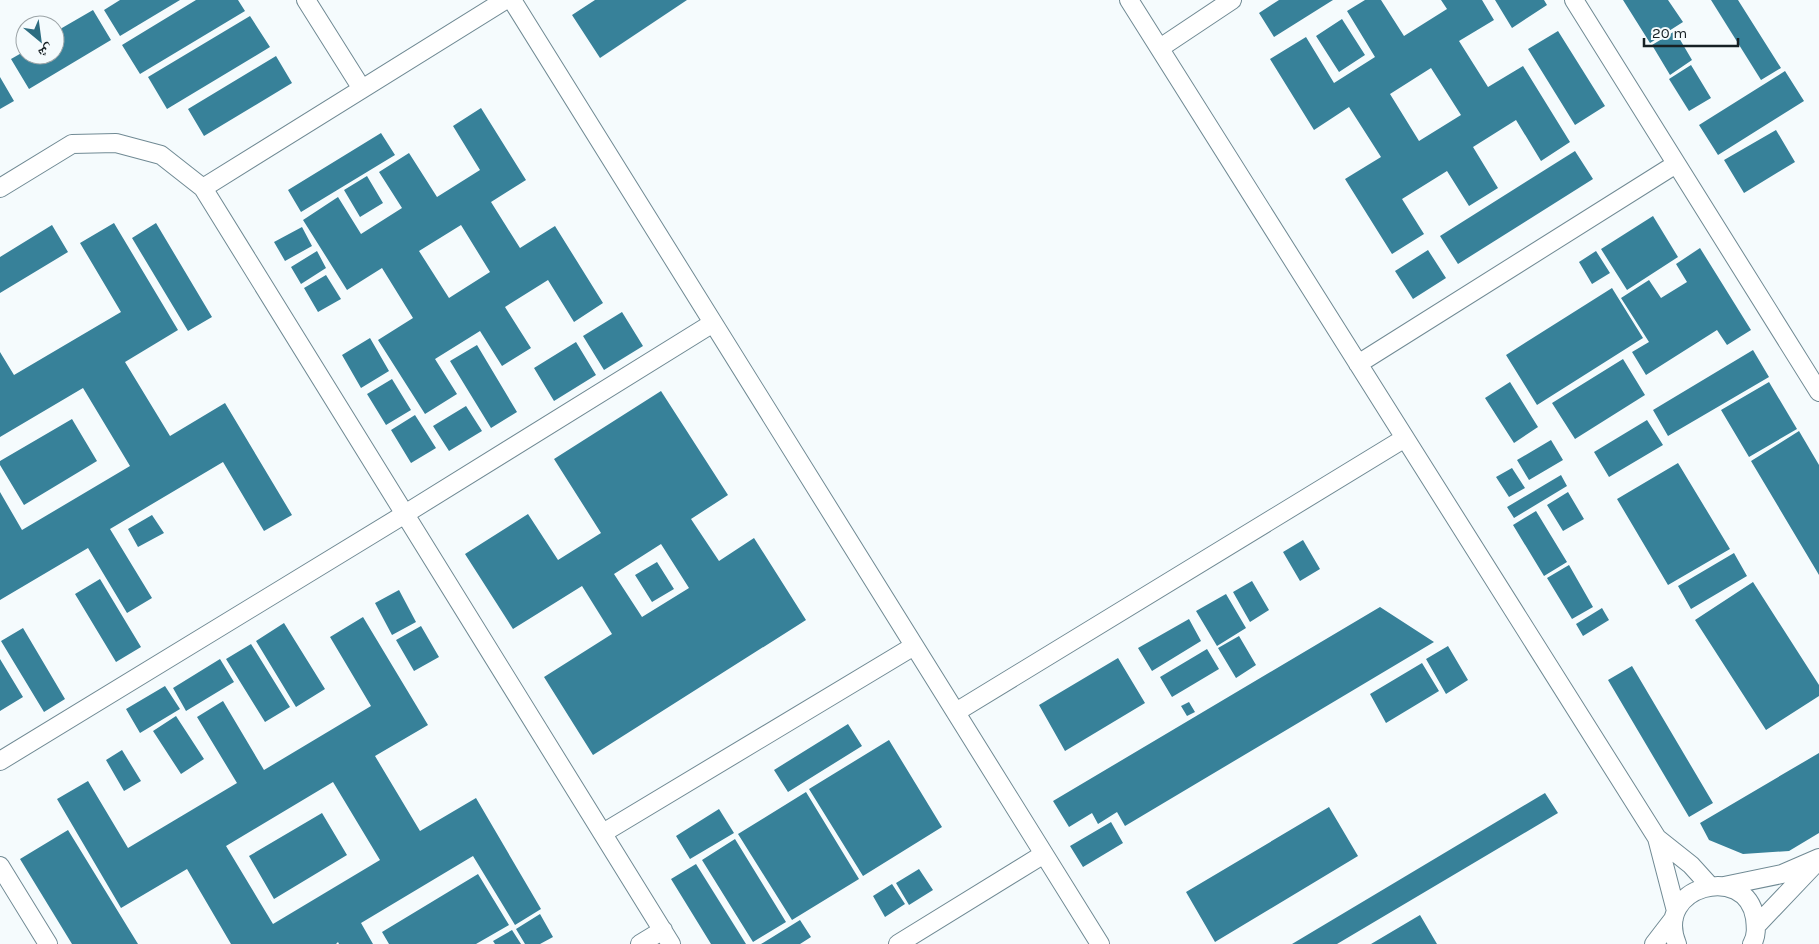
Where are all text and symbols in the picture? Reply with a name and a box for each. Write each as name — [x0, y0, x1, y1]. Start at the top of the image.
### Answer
north arrow — [15, 15, 65, 65]
scale bar — [1644, 15, 1738, 47]
text: 20 m — [1652, 24, 1687, 42]
text: ش — [35, 40, 57, 62]

